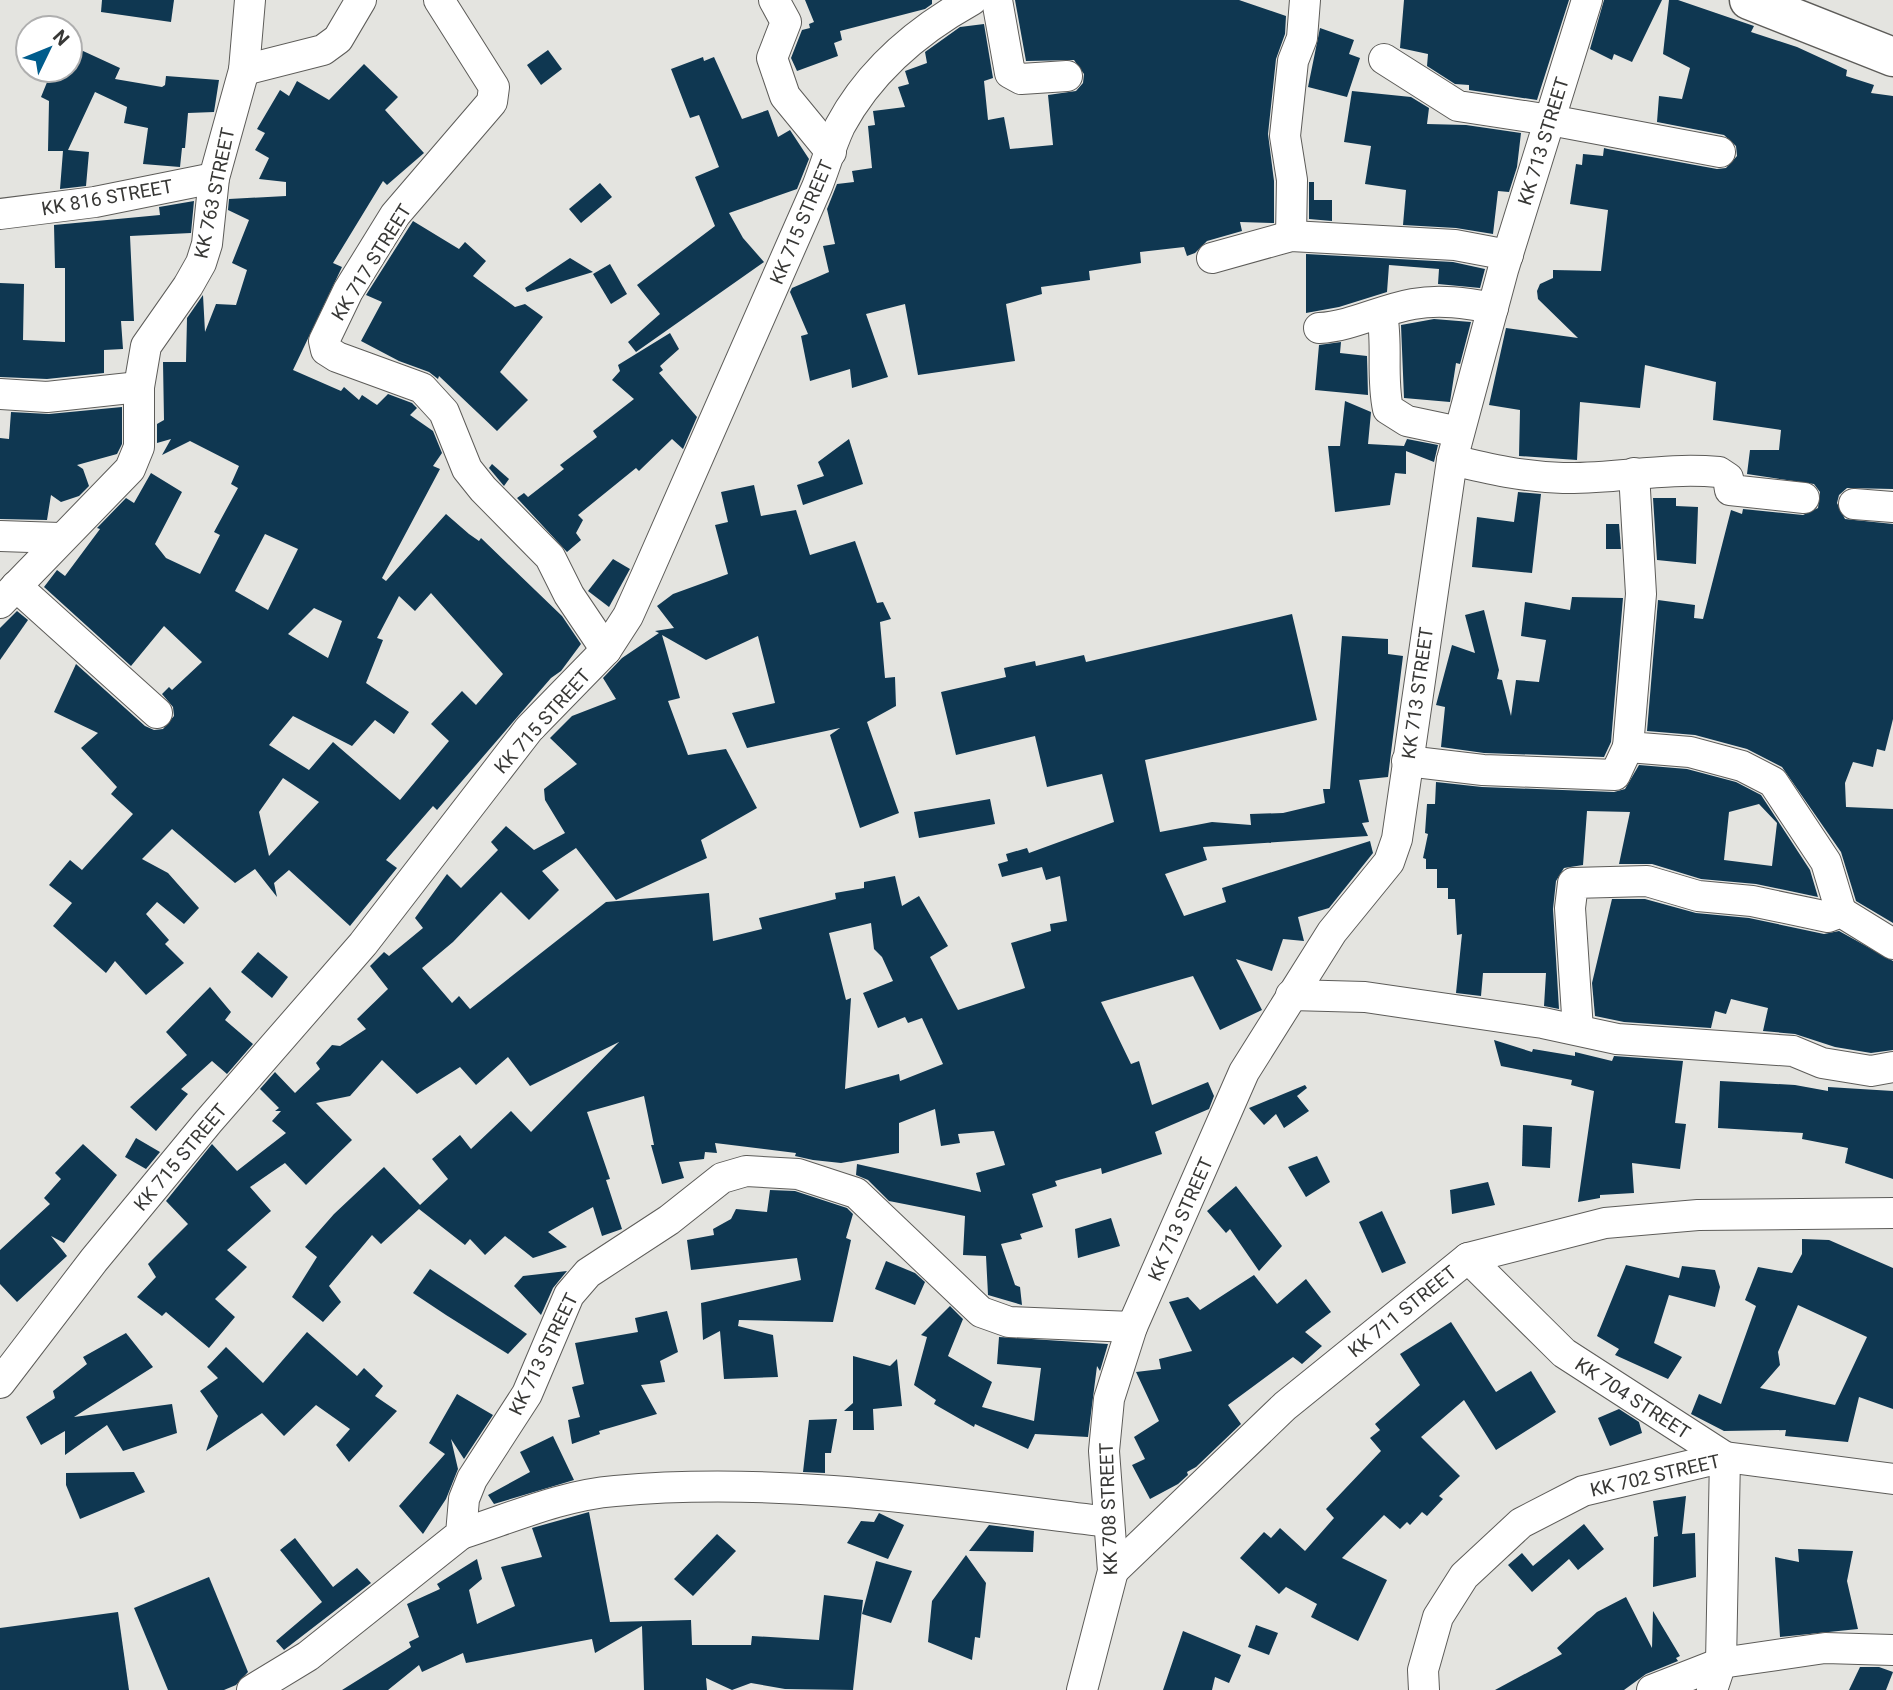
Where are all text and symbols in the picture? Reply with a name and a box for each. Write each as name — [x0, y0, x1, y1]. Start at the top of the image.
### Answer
north arrow — [14, 14, 84, 84]
text: N — [48, 25, 74, 50]
street label: KK 713 STREET — [1513, 74, 1574, 208]
street label: KK 763 STREET — [189, 126, 240, 260]
street label: KK 715 STREET — [765, 157, 838, 288]
street label: KK 816 STREET — [40, 175, 174, 220]
street label: KK 717 STREET — [326, 200, 416, 325]
street label: KK 713 STREET — [1397, 626, 1438, 760]
street label: KK 715 STREET — [489, 664, 595, 778]
street label: KK 715 STREET — [129, 1099, 232, 1216]
street label: KK 713 STREET — [1143, 1154, 1218, 1285]
street label: KK 711 STREET — [1343, 1261, 1461, 1362]
street label: KK 713 STREET — [504, 1290, 583, 1419]
street label: KK 704 STREET — [1571, 1353, 1695, 1444]
street label: KK 708 STREET — [1095, 1442, 1122, 1576]
street label: KK 702 STREET — [1588, 1449, 1722, 1502]

